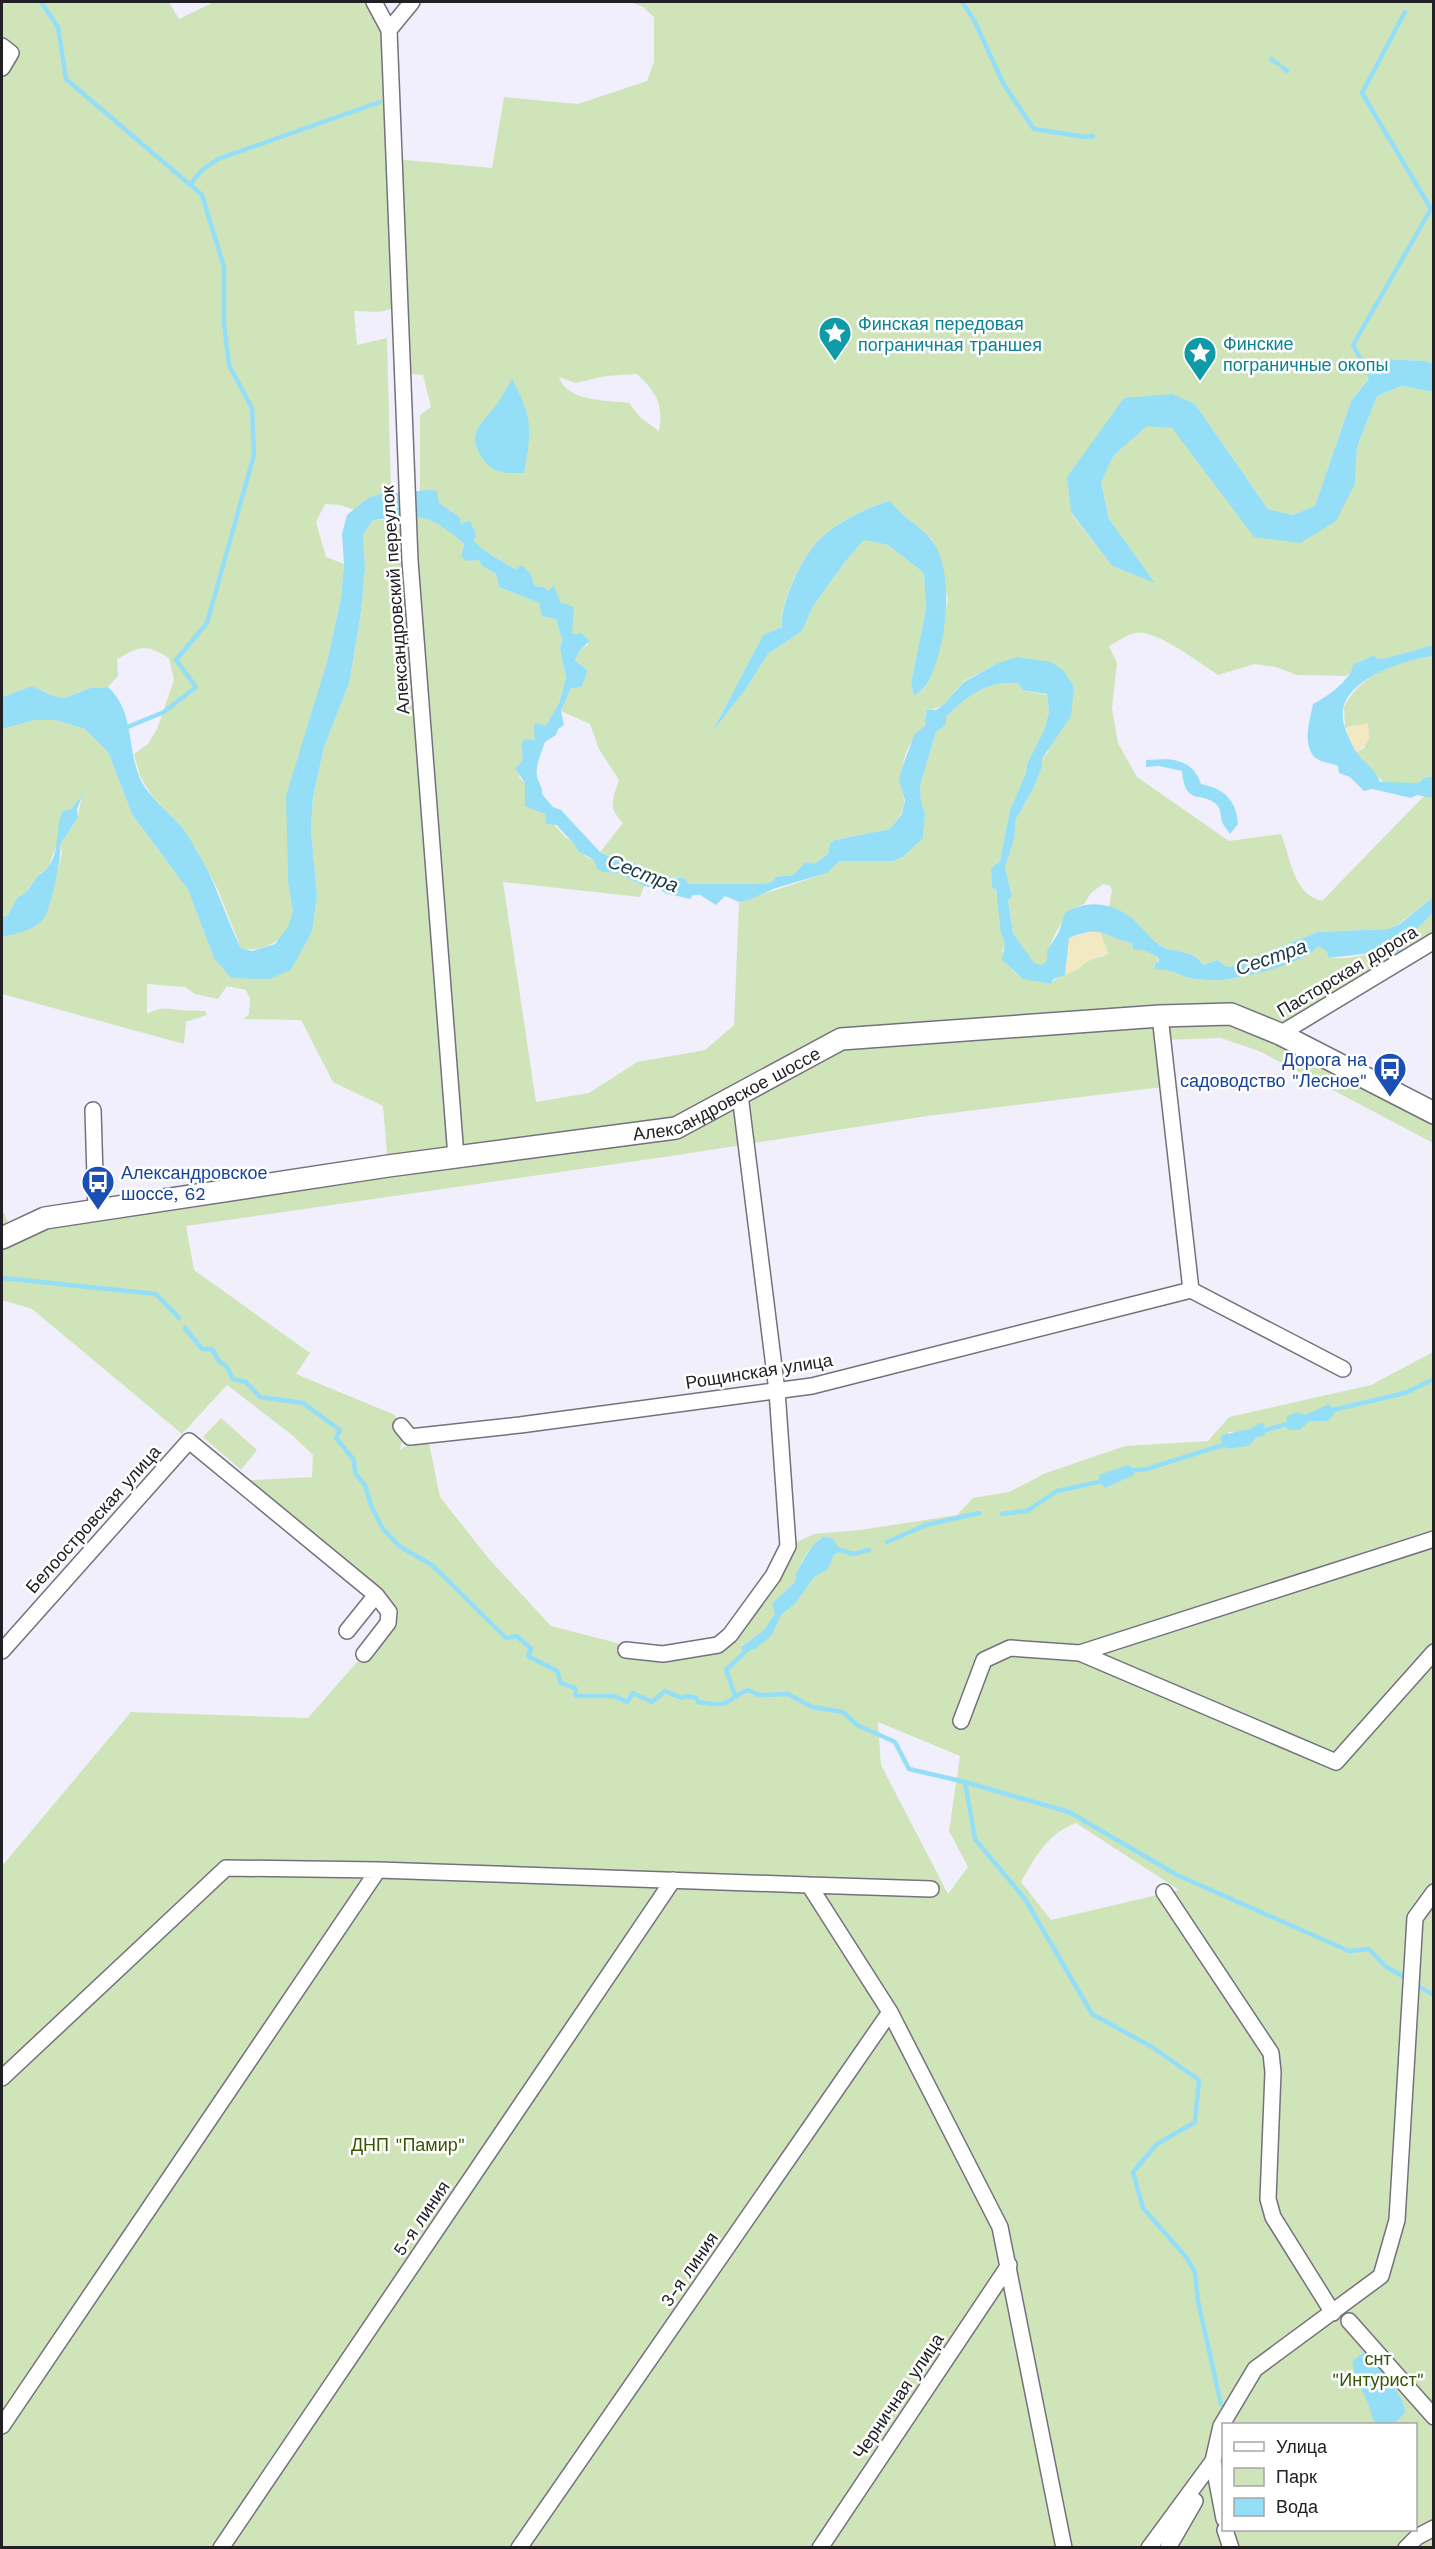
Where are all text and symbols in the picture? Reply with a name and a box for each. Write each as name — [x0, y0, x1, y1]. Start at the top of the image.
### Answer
place label: Финская передовая пограничная траншея — [858, 313, 1042, 355]
place icon: Финская передовая пограничная траншея — [817, 315, 853, 362]
place label: Финские пограничные окопы — [1223, 333, 1389, 375]
place icon: Финские пограничные окопы — [1182, 335, 1218, 382]
street label: Александровский переулок — [377, 485, 413, 715]
water label: Сестра — [604, 849, 682, 897]
street label: Пасторская дорога — [1273, 920, 1422, 1021]
water label: Сестра — [1232, 934, 1310, 980]
street label: Александровское шоссе — [632, 1042, 823, 1144]
place label: Дорога на садоводство "Лесное" — [1180, 1049, 1368, 1091]
bus stop icon: Дорога на садоводство "Лесное" — [1372, 1051, 1408, 1098]
place label: Александровское шоссе, 62 — [121, 1162, 268, 1204]
bus stop icon: Александровское шоссе, 62 — [80, 1164, 116, 1211]
street label: Рощинская улица — [684, 1349, 835, 1393]
street label: Белоостровская улица — [21, 1440, 165, 1597]
park label: ДНП "Памир" — [351, 2134, 465, 2155]
street label: 5-я линия — [388, 2177, 454, 2259]
street label: 3-я линия — [656, 2228, 722, 2310]
street label: Черничная улица — [848, 2328, 948, 2463]
park label: снт "Интурист" — [1332, 2348, 1424, 2390]
legend — [1222, 2423, 1417, 2531]
text: Улица — [1276, 2436, 1328, 2457]
text: Парк — [1276, 2466, 1317, 2487]
text: Вода — [1276, 2496, 1319, 2517]

